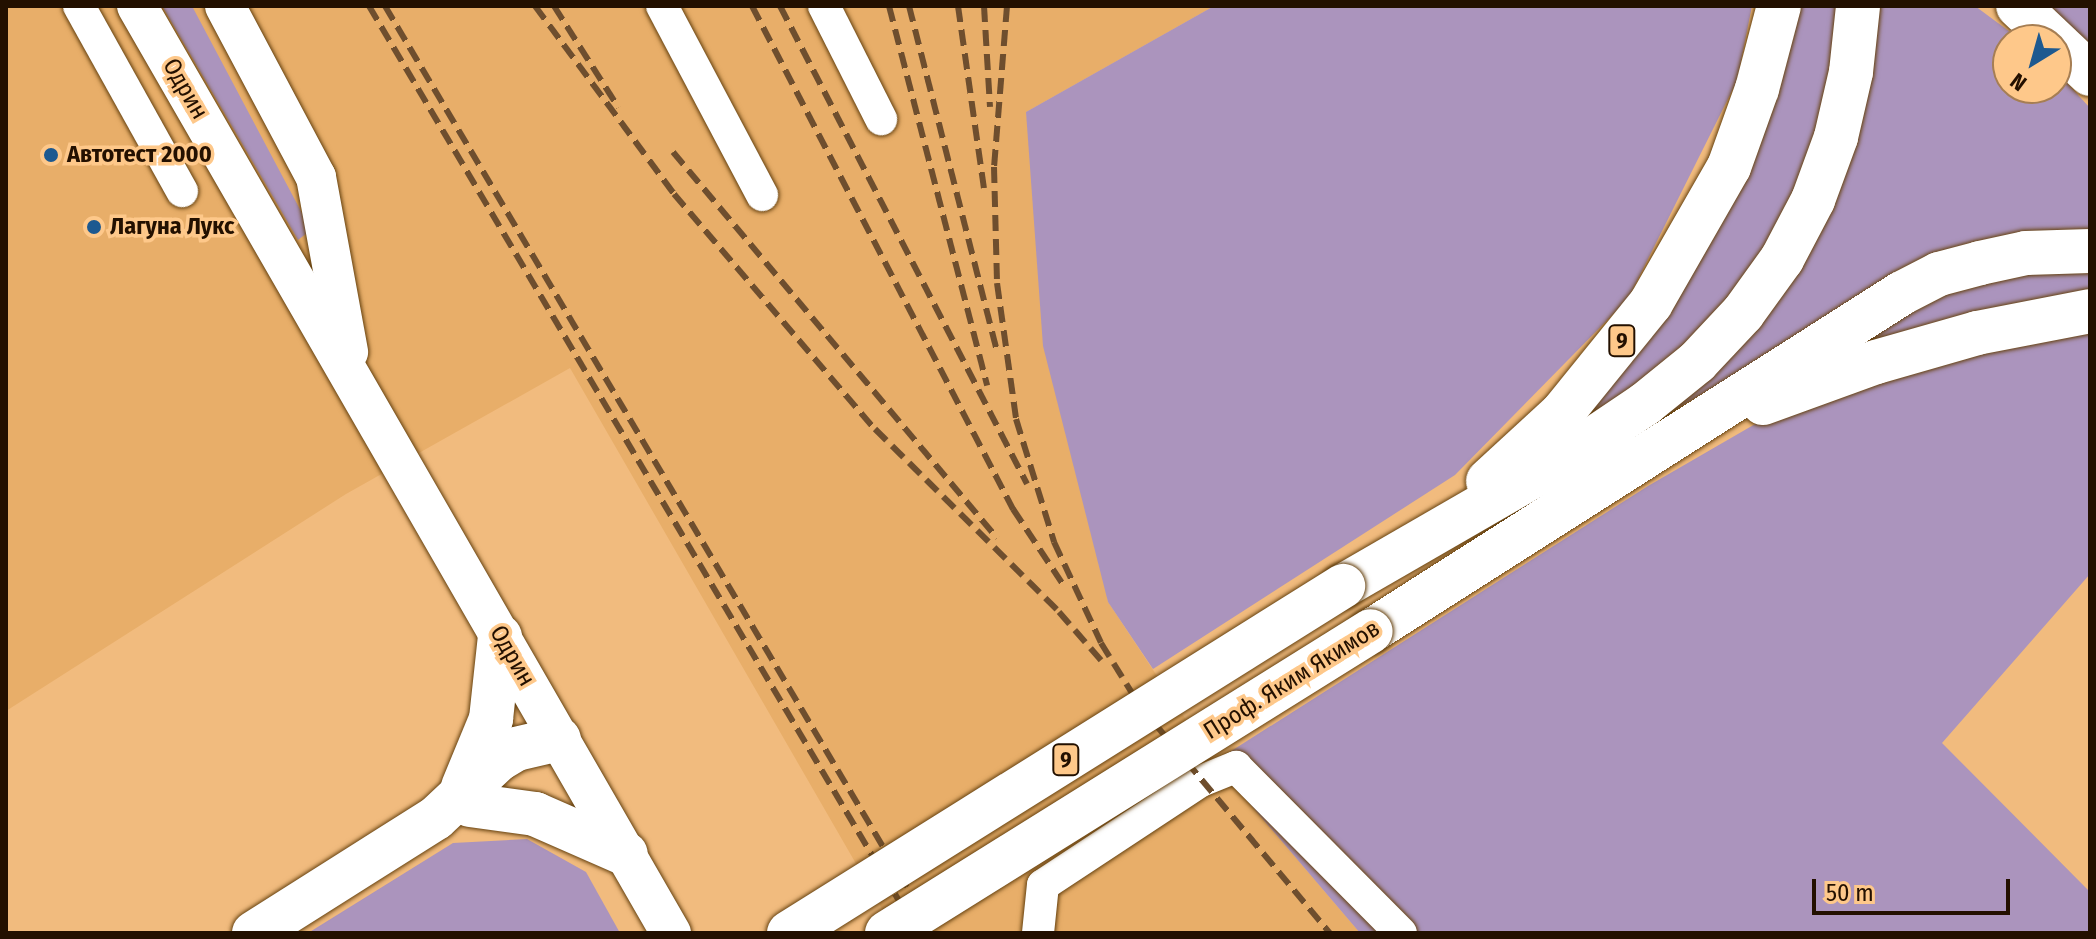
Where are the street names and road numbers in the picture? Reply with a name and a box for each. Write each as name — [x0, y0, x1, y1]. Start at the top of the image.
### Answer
street label: Одрин — [156, 53, 214, 125]
road number: 9 — [1608, 323, 1636, 359]
street label: Проф. Яким Якимов — [1199, 614, 1385, 746]
street label: Одрин — [483, 620, 541, 692]
road number: 9 — [1052, 742, 1080, 778]

